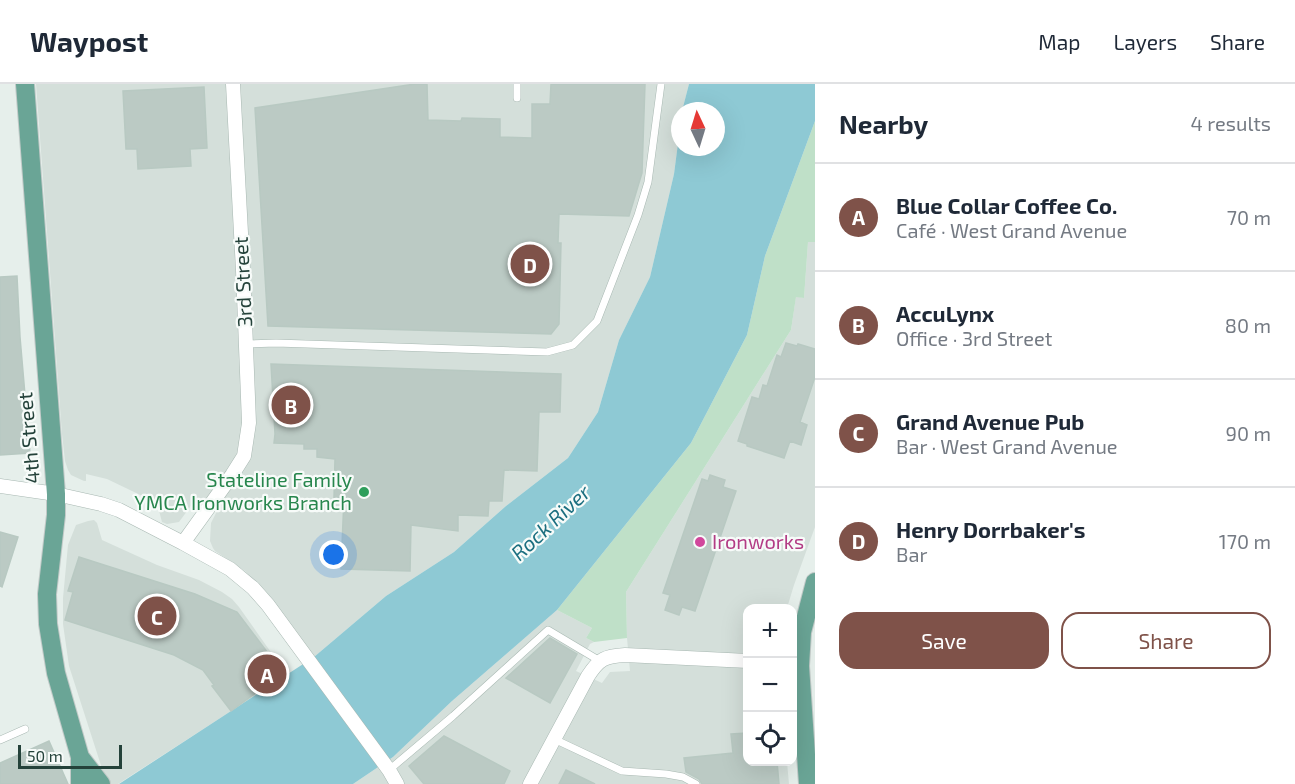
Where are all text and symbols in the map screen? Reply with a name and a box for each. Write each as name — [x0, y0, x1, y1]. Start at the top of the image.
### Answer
text: Waypost — [30, 24, 148, 58]
text: Map — [1038, 29, 1080, 54]
text: Layers — [1113, 29, 1177, 54]
text: Share — [1210, 29, 1265, 54]
north arrow — [671, 102, 725, 156]
text: Nearby — [839, 108, 928, 139]
text: 4 results — [1191, 111, 1271, 135]
text: Blue Collar Coffee Co. — [896, 192, 1117, 218]
text: A — [852, 205, 865, 229]
text: 70 m — [1227, 205, 1271, 229]
text: Café · West Grand Avenue — [896, 218, 1127, 242]
street label: 3rd Street — [228, 236, 256, 328]
pin: D — [510, 242, 550, 286]
text: AccuLynx — [896, 300, 994, 326]
text: B — [852, 313, 865, 337]
text: 80 m — [1225, 313, 1271, 337]
text: Office · 3rd Street — [896, 326, 1052, 350]
pin: B — [272, 382, 310, 428]
street label: 4th Street — [12, 391, 44, 485]
text: Grand Avenue Pub — [896, 408, 1084, 434]
text: C — [853, 421, 864, 445]
text: 90 m — [1226, 421, 1271, 445]
text: Bar · West Grand Avenue — [896, 434, 1118, 458]
place label: Stateline Family YMCA Ironworks Branch — [134, 467, 352, 514]
water label: Rock River — [505, 478, 595, 565]
marker: Stateline Family YMCA Ironworks Branch — [357, 485, 371, 499]
text: Henry Dorrbaker's — [896, 516, 1085, 542]
place label: Ironworks — [712, 529, 804, 553]
text: D — [852, 529, 865, 553]
text: 170 m — [1219, 529, 1271, 553]
marker: Ironworks — [693, 535, 707, 549]
your location — [319, 540, 348, 569]
text: Bar — [896, 542, 927, 566]
pin: C — [138, 594, 176, 638]
map controls — [743, 604, 797, 766]
button: + — [743, 604, 797, 658]
button: Save — [839, 612, 1049, 669]
button: Share — [1061, 612, 1271, 669]
pin: A — [248, 652, 286, 696]
button: − — [743, 658, 797, 712]
button: locate — [743, 712, 797, 766]
scale bar — [18, 742, 122, 770]
text: 50 m — [27, 746, 63, 765]

